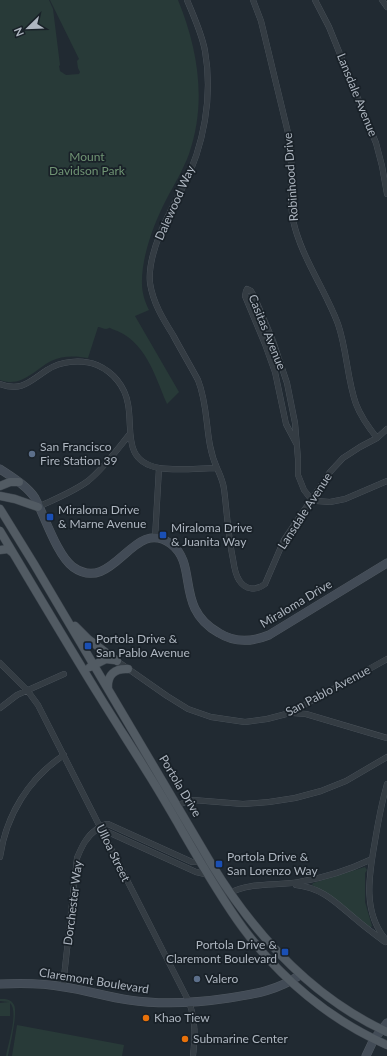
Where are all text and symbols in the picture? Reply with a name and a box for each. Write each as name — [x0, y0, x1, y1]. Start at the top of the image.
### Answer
north arrow — [8, 8, 48, 48]
text: N — [11, 26, 26, 39]
street label: Lansdale Avenue — [334, 51, 381, 139]
street label: Robinhood Drive — [280, 132, 301, 222]
park label: Mount Davidson Park — [49, 149, 126, 178]
street label: Dalewood Way — [151, 162, 198, 243]
street label: Casitas Avenue — [246, 292, 289, 372]
place label: San Francisco Fire Station 39 — [40, 439, 118, 468]
marker: San Francisco Fire Station 39 — [27, 449, 37, 459]
street label: Lansdale Avenue — [274, 470, 335, 552]
place label: Miraloma Drive & Marne Avenue — [58, 502, 146, 531]
marker: Miraloma Drive & Marne Avenue — [45, 512, 55, 522]
place label: Miraloma Drive & Juanita Way — [171, 520, 252, 549]
marker: Miraloma Drive & Juanita Way — [158, 530, 168, 540]
street label: Miraloma Drive — [257, 576, 334, 631]
place label: Portola Drive & San Pablo Avenue — [96, 631, 190, 660]
marker: Portola Drive & San Pablo Avenue — [83, 641, 93, 651]
street label: San Pablo Avenue — [283, 662, 373, 719]
street label: Portola Drive — [156, 752, 205, 819]
street label: Ulloa Street — [93, 822, 134, 884]
place label: Portola Drive & San Lorenzo Way — [227, 849, 318, 878]
street label: Dorchester Way — [60, 859, 85, 946]
marker: Portola Drive & San Lorenzo Way — [214, 859, 224, 869]
place label: Portola Drive & Claremont Boulevard — [166, 937, 277, 966]
marker: Portola Drive & Claremont Boulevard — [280, 947, 290, 957]
street label: Claremont Boulevard — [38, 964, 150, 997]
place label: Valero — [205, 971, 238, 986]
marker: Valero — [192, 974, 202, 984]
place label: Khao Tiew — [154, 1010, 210, 1025]
marker: Khao Tiew — [141, 1013, 151, 1023]
place label: Submarine Center — [193, 1031, 288, 1046]
marker: Submarine Center — [180, 1034, 190, 1044]

